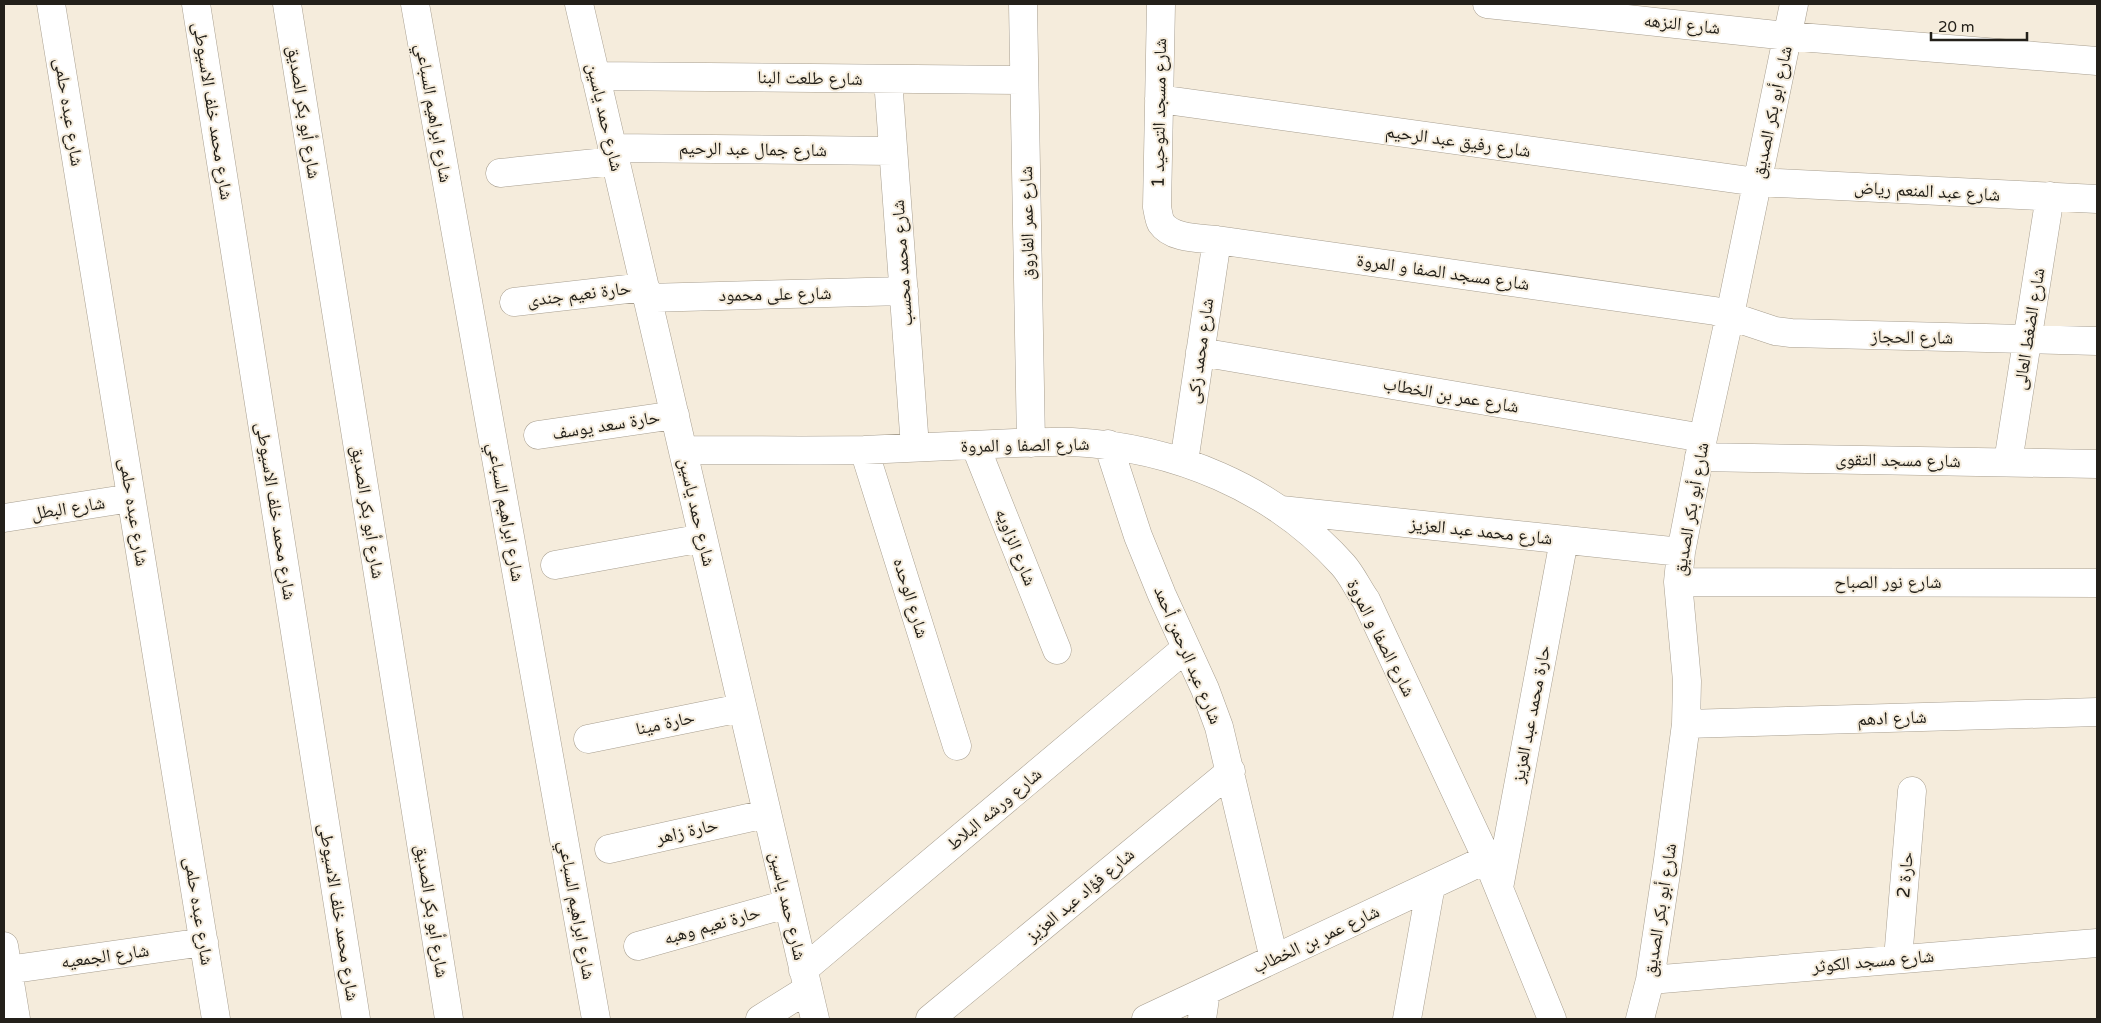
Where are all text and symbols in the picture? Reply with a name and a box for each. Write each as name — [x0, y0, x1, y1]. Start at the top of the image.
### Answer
street label: شارع النزهه — [1643, 9, 1721, 39]
scale bar — [1931, 10, 2027, 42]
text: 20 m — [1938, 18, 1975, 36]
street label: شارع محمد خلف الاسيوطى — [188, 21, 238, 201]
street label: شارع مسجد التوحيد 1 — [1147, 38, 1171, 188]
street label: شارع ابراهيم السباعي — [407, 42, 457, 185]
street label: شارع أبو بكر الصديق — [283, 44, 325, 180]
street label: شارع أبو بكر الصديق — [1747, 44, 1797, 180]
street label: شارع عبده حلمى — [50, 56, 88, 168]
street label: شارع حمد ياسين — [582, 61, 628, 173]
street label: شارع طلعت البنا — [757, 66, 863, 90]
street label: شارع رفيق عبد الرحيم — [1384, 120, 1532, 163]
street label: شارع جمال عبد الرحيم — [679, 137, 827, 162]
street label: شارع عمر الفاروق — [1015, 166, 1039, 280]
street label: شارع عبد المنعم رياض — [1853, 176, 2001, 207]
street label: شارع محمد محسب — [887, 199, 917, 327]
street label: شارع مسجد الصفا و المروة — [1355, 249, 1531, 295]
street label: شارع الضغط العالى — [2008, 266, 2050, 392]
street label: حارة نعيم جندى — [526, 277, 632, 312]
street label: شارع على محمود — [718, 282, 832, 306]
street label: شارع محمد زكى — [1182, 297, 1218, 405]
street label: شارع الحجاز — [1870, 325, 1953, 349]
street label: شارع عمر بن الخطاب — [1381, 372, 1521, 418]
street label: حارة سعد يوسف — [551, 406, 661, 444]
street label: شارع محمد خلف الاسيوطى — [251, 421, 301, 601]
street label: شارع الصفا و المروة — [960, 433, 1090, 457]
street label: شارع ابراهيم السباعي — [479, 441, 529, 584]
street label: شارع أبو بكر الصديق — [1668, 441, 1714, 577]
street label: شارع أبو بكر الصديق — [347, 444, 389, 580]
street label: شارع مسجد التقوى — [1835, 448, 1961, 472]
street label: شارع عبده حلمى — [115, 456, 153, 568]
street label: شارع حمد ياسين — [674, 456, 720, 568]
street label: شارع البطل — [30, 491, 106, 525]
street label: شارع الزاويه — [991, 505, 1041, 589]
street label: شارع محمد عبد العزيز — [1407, 512, 1554, 549]
street label: شارع الوحده — [888, 555, 934, 641]
street label: شارع نور الصباح — [1834, 571, 1942, 594]
street label: شارع الصفا و المروة — [1342, 576, 1420, 700]
street label: شارع عبد الرحمن أحمد — [1149, 583, 1227, 727]
street label: حارة محمد عبد العزيز — [1507, 643, 1555, 786]
street label: حارة مينا — [634, 706, 696, 740]
street label: شارع ادهم — [1857, 706, 1927, 731]
street label: شارع ورشه البلاط — [942, 763, 1046, 855]
street label: حارة زاهر — [653, 813, 720, 849]
street label: شارع محمد خلف الاسيوطى — [314, 822, 364, 1002]
street label: شارع ابراهيم السباعي — [550, 839, 600, 982]
street label: شارع أبو بكر الصديق — [1639, 842, 1681, 978]
street label: شارع أبو بكر الصديق — [411, 843, 453, 979]
street label: شارع فؤاد عبد العزيز — [1020, 843, 1139, 948]
street label: شارع حمد ياسين — [765, 850, 811, 962]
street label: حارة 2 — [1892, 851, 1918, 899]
street label: شارع عبده حلمى — [180, 855, 218, 967]
street label: شارع عمر بن الخطاب — [1249, 900, 1383, 978]
street label: حارة نعيم وهبه — [661, 901, 763, 950]
street label: شارع الجمعيه — [60, 939, 150, 973]
street label: شارع مسجد الكوثر — [1810, 945, 1935, 977]

